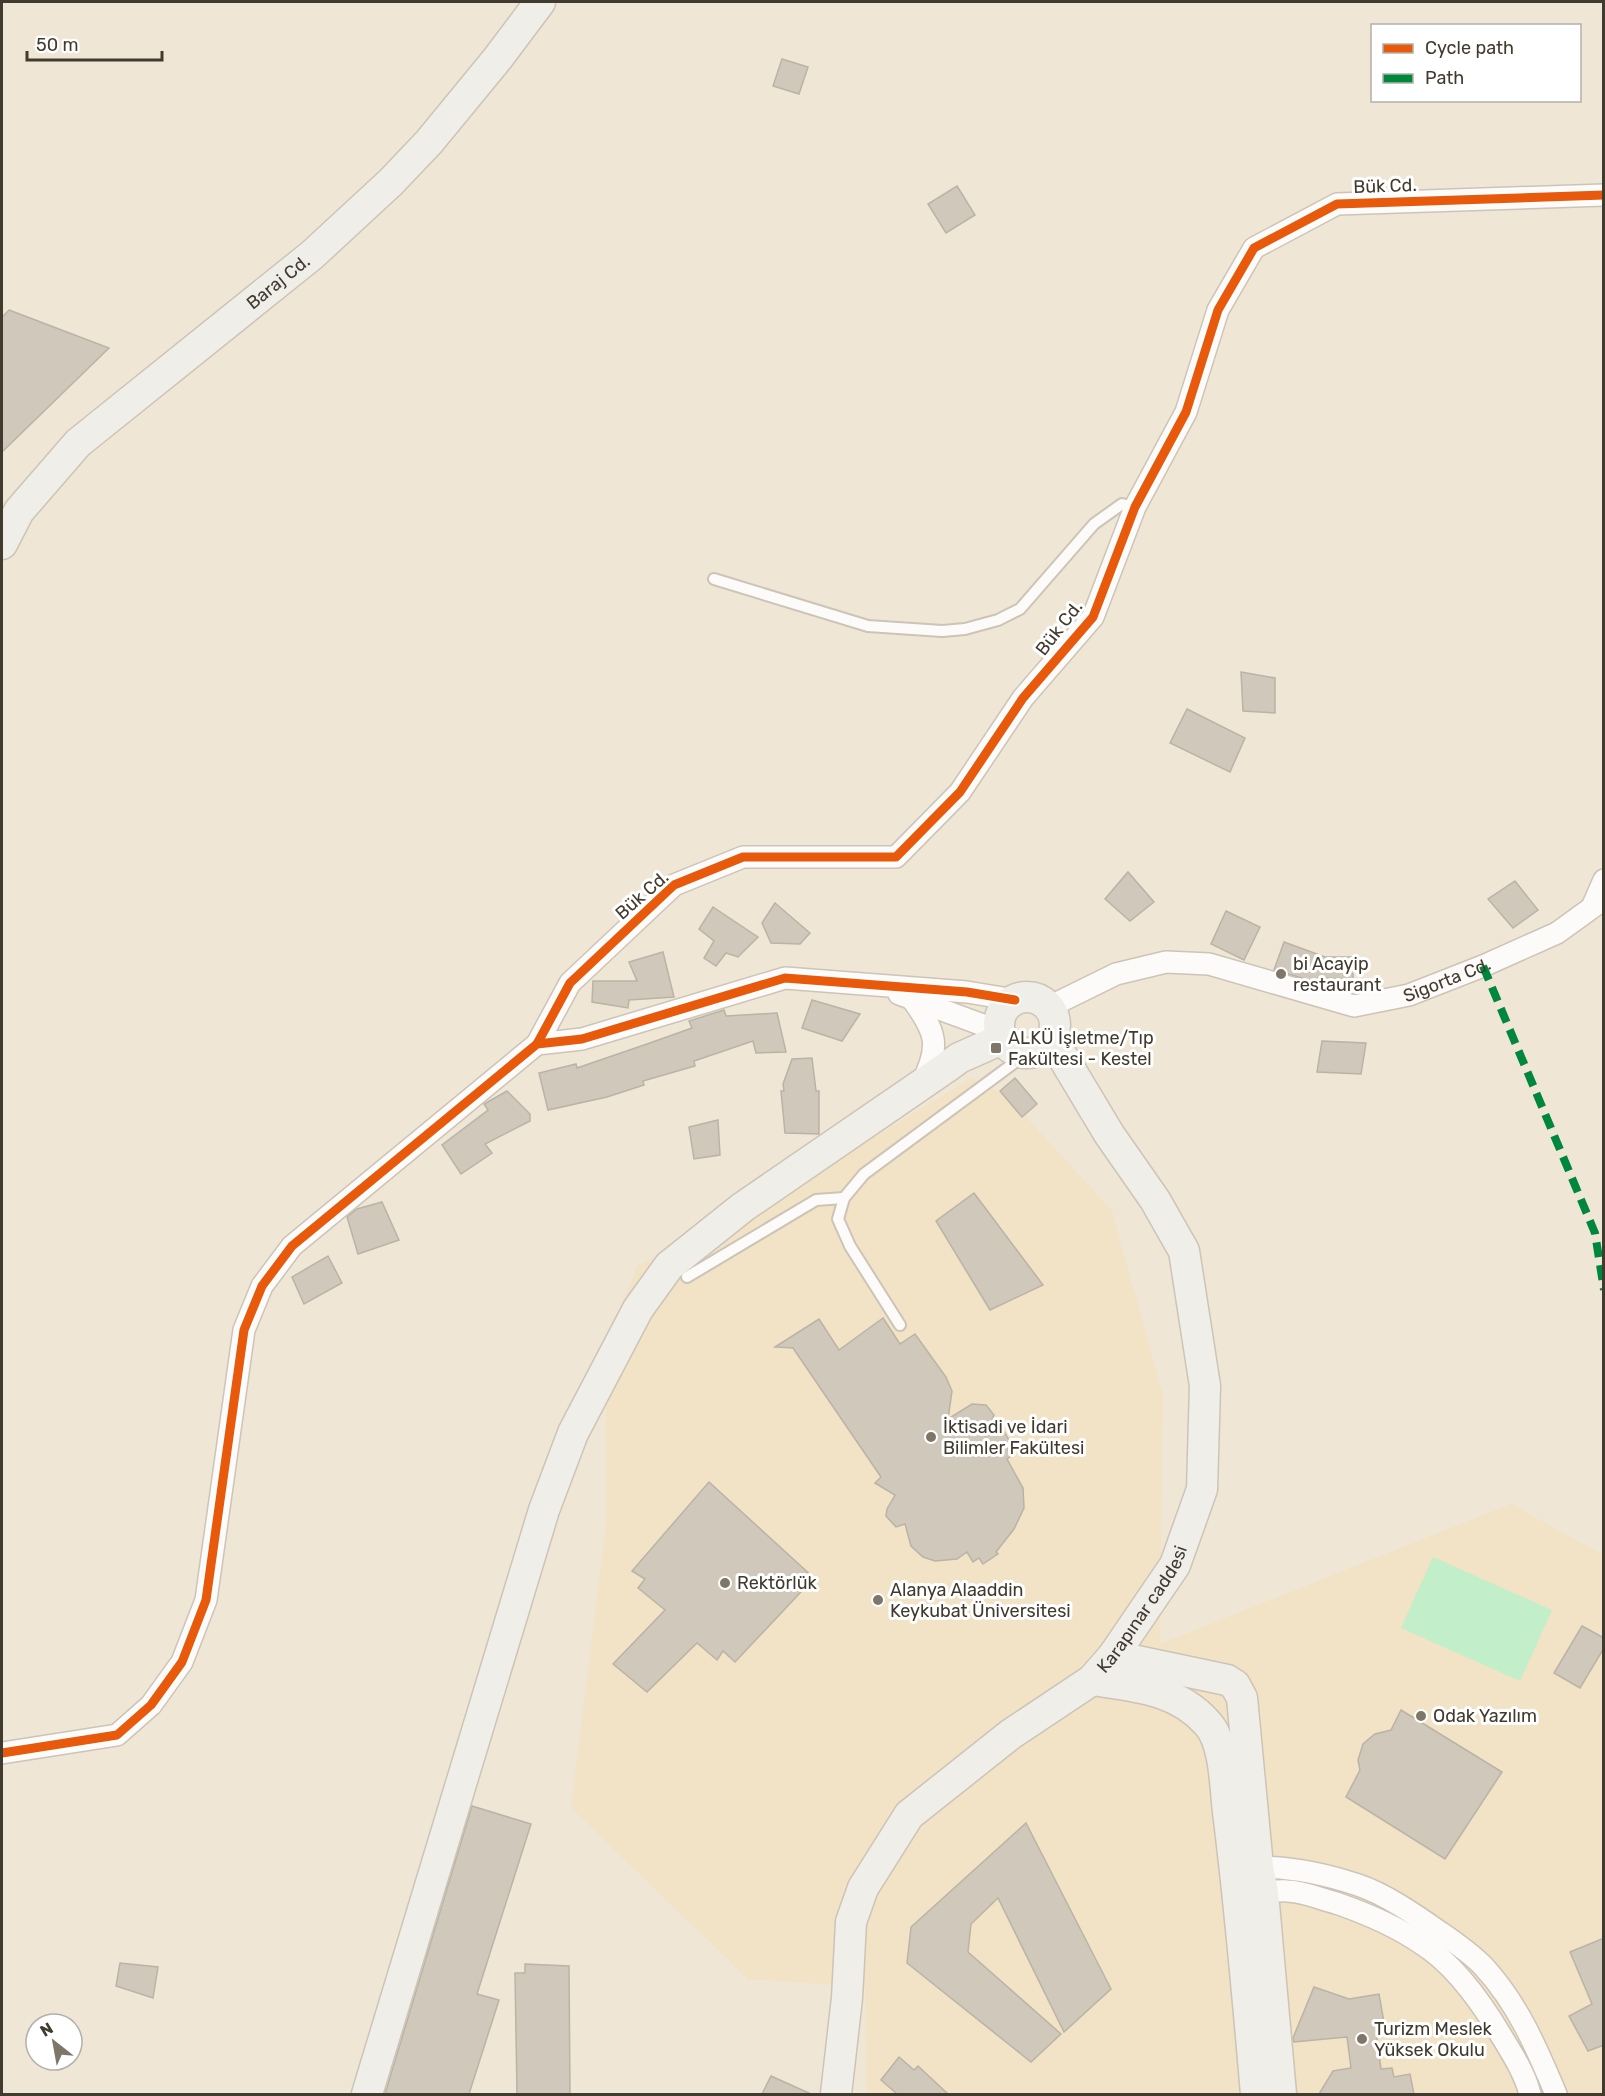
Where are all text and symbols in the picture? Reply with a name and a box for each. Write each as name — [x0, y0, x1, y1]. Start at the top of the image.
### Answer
scale bar — [27, 24, 162, 62]
legend — [1371, 24, 1581, 102]
text: 50 m — [36, 34, 79, 56]
text: Cycle path — [1425, 37, 1514, 59]
text: Path — [1425, 67, 1464, 89]
street label: Bük Cd. — [1353, 174, 1417, 198]
street label: Baraj Cd. — [242, 250, 314, 314]
street label: Bük Cd. — [1031, 596, 1087, 660]
street label: Bük Cd. — [611, 866, 673, 924]
place label: bi Acayip restaurant — [1293, 953, 1381, 996]
street label: Sigorta Cd. — [1400, 953, 1494, 1007]
marker: bi Acayip restaurant — [1274, 967, 1288, 981]
place label: ALKÜ İşletme/Tıp Fakültesi - Kestel — [1008, 1027, 1154, 1070]
marker: ALKÜ İşletme/Tıp Fakültesi - Kestel — [989, 1041, 1003, 1055]
place label: İktisadi ve İdari Bilimler Fakültesi — [943, 1416, 1084, 1459]
marker: İktisadi ve İdari Bilimler Fakültesi — [924, 1430, 938, 1444]
street label: Karapınar caddesi — [1092, 1543, 1192, 1678]
place label: Rektörlük — [737, 1572, 817, 1594]
marker: Rektörlük — [718, 1576, 732, 1590]
place label: Alanya Alaaddin Keykubat Üniversitesi — [890, 1579, 1071, 1622]
marker: Alanya Alaaddin Keykubat Üniversitesi — [871, 1593, 885, 1607]
place label: Odak Yazılım — [1433, 1705, 1537, 1727]
marker: Odak Yazılım — [1414, 1709, 1428, 1723]
north arrow — [24, 2012, 84, 2072]
text: N — [37, 2018, 56, 2041]
place label: Turizm Meslek Yüksek Okulu — [1374, 2018, 1493, 2061]
marker: Turizm Meslek Yüksek Okulu — [1355, 2032, 1369, 2046]

